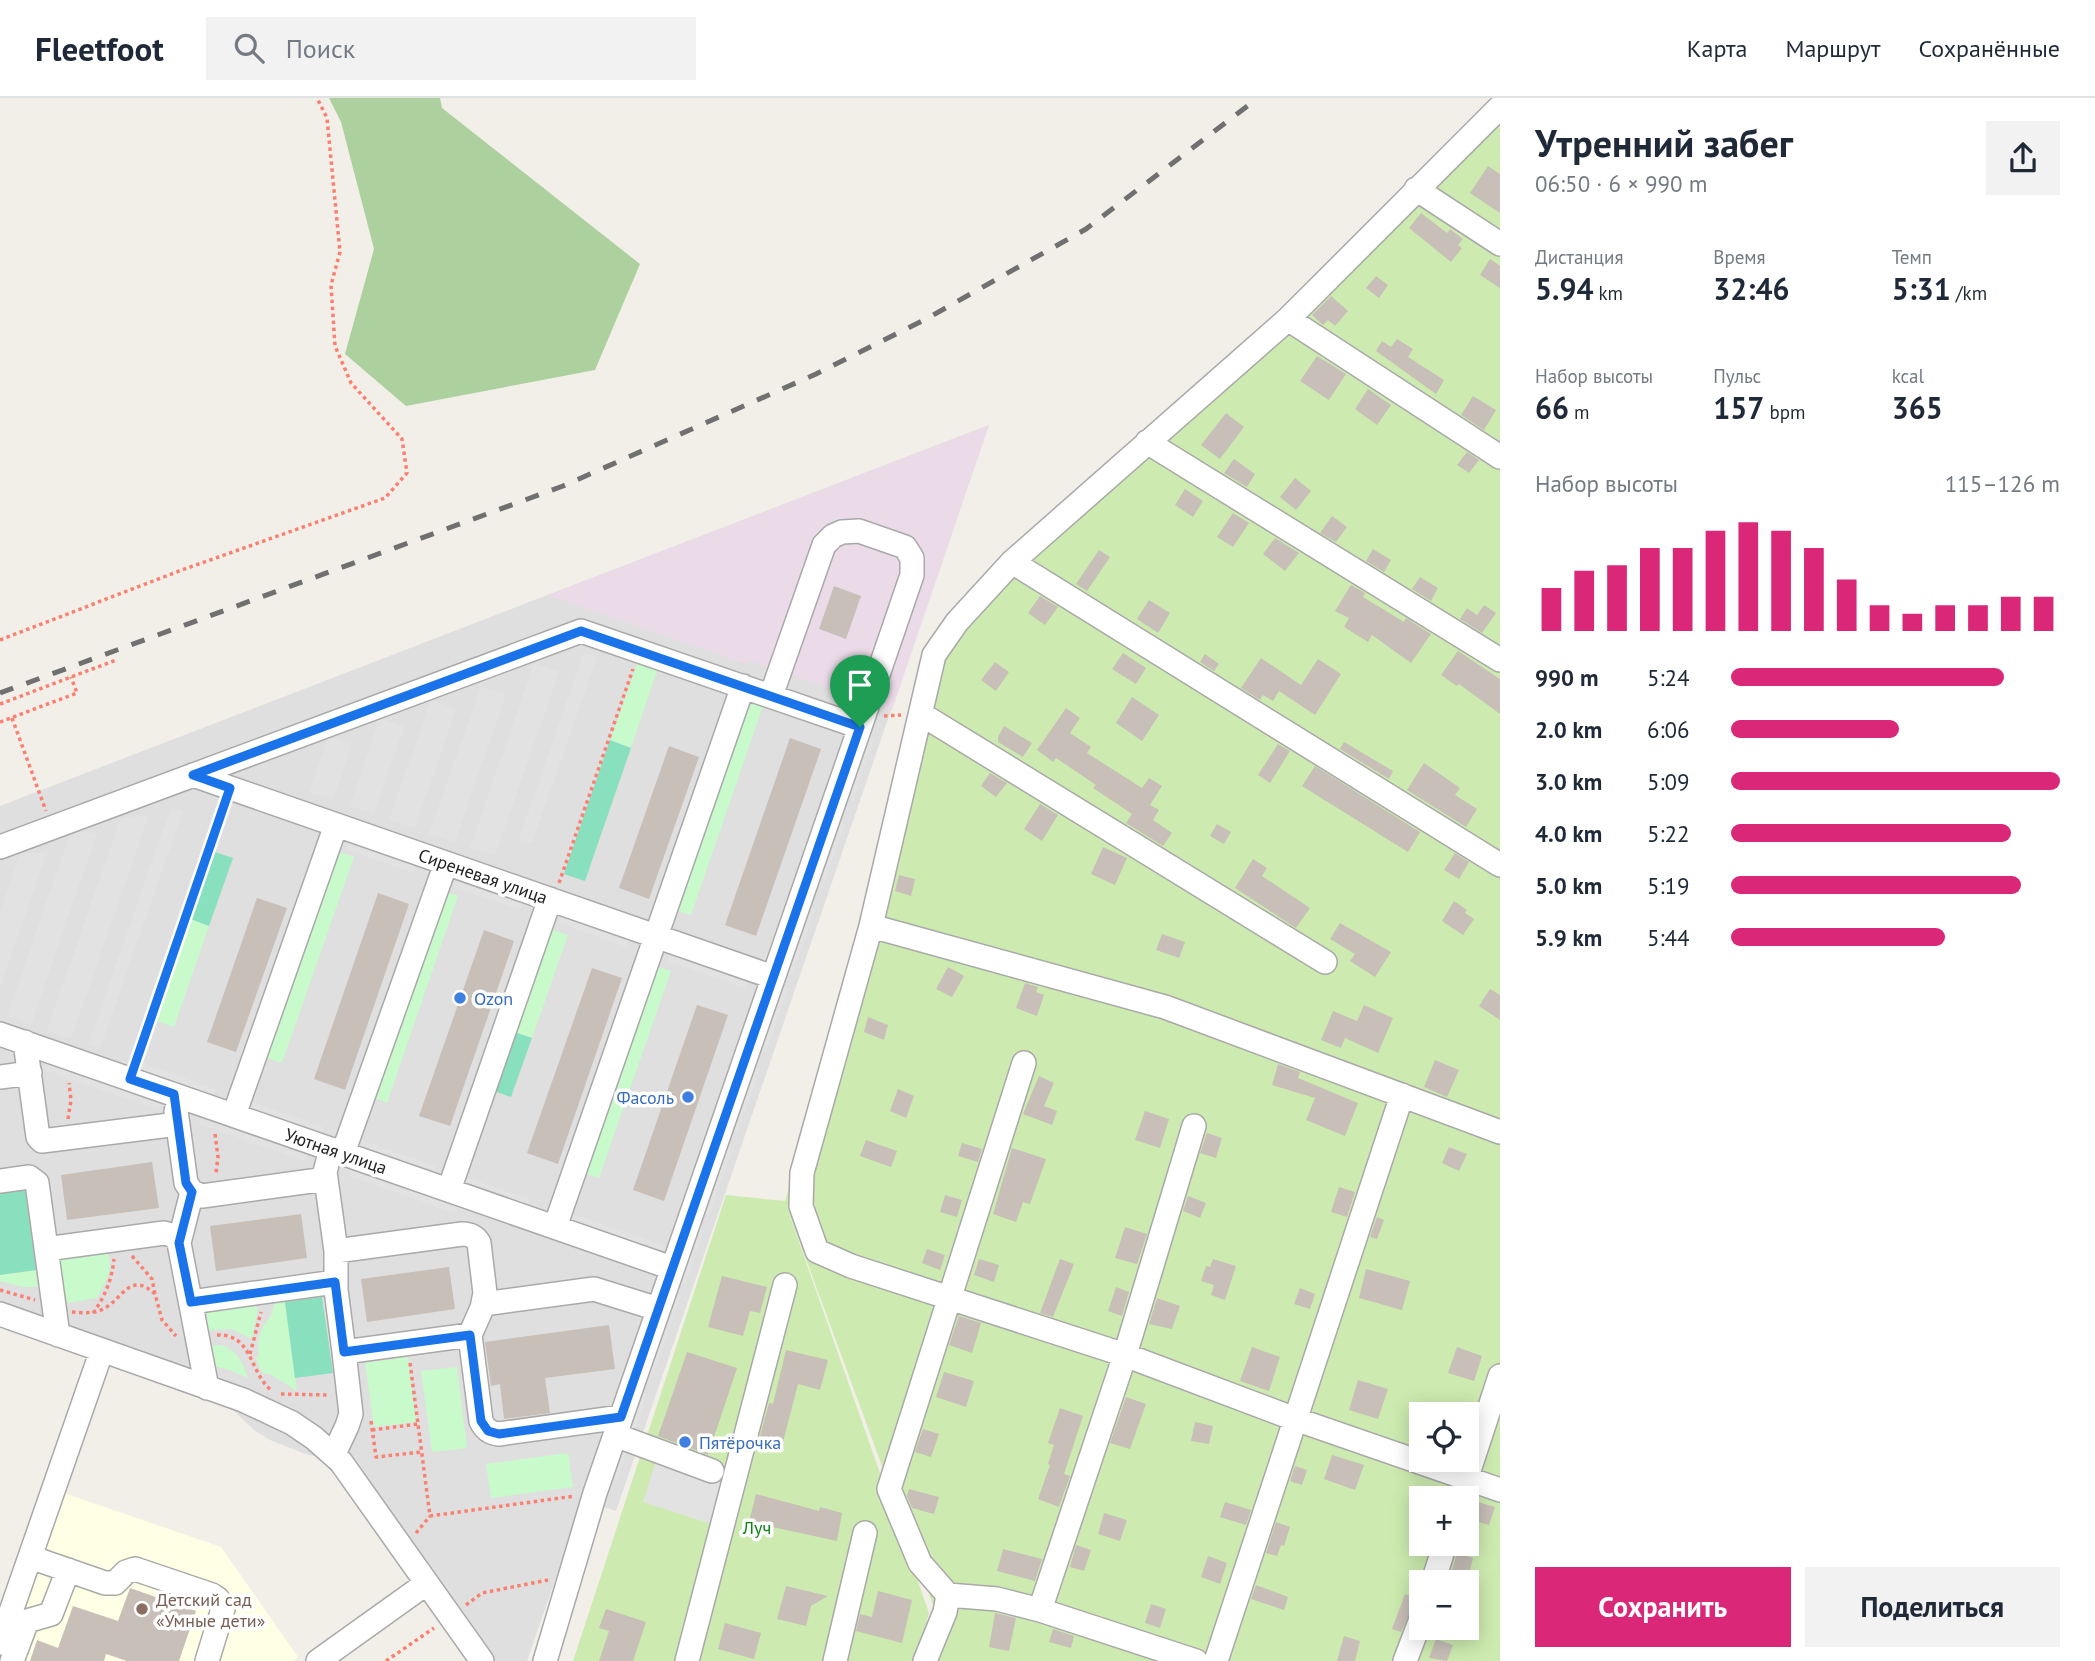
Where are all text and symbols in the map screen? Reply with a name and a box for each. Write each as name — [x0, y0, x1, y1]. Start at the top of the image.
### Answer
search box — [206, 17, 696, 80]
text: Fleetfoot — [35, 27, 164, 70]
icon: search — [230, 29, 268, 67]
text: Поиск — [286, 32, 355, 65]
text: Карта — [1687, 33, 1747, 64]
text: Маршрут — [1785, 33, 1880, 64]
text: Сохранённые — [1918, 33, 2060, 64]
text: Утренний забег — [1535, 118, 1793, 167]
button: share — [1986, 121, 2060, 195]
text: 06:50 · 6 × 990 m — [1535, 169, 1707, 198]
text: Дистанция — [1535, 245, 1623, 269]
text: Время — [1713, 245, 1766, 269]
text: Темп — [1892, 245, 1932, 269]
text: 5.94 — [1535, 269, 1593, 308]
text: 32:46 — [1713, 269, 1789, 308]
text: 5:31 — [1892, 269, 1951, 308]
text: km — [1593, 281, 1623, 305]
text: /km — [1951, 281, 1987, 305]
text: Набор высоты — [1535, 364, 1653, 388]
text: Пульс — [1713, 364, 1761, 388]
text: kcal — [1892, 364, 1924, 388]
text: 66 — [1535, 388, 1569, 427]
text: 157 — [1713, 388, 1764, 427]
text: 365 — [1892, 388, 1943, 427]
text: m — [1569, 400, 1590, 424]
text: bpm — [1764, 400, 1805, 424]
text: Набор высоты — [1535, 469, 1678, 498]
text: 115–126 m — [1945, 469, 2060, 498]
pin — [830, 655, 890, 727]
text: 990 m — [1535, 663, 1598, 692]
text: 5:24 — [1647, 663, 1690, 692]
icon: arrive — [841, 666, 879, 704]
text: 2.0 km — [1535, 715, 1602, 744]
text: 6:06 — [1647, 715, 1690, 744]
text: 3.0 km — [1535, 767, 1602, 796]
text: 5:09 — [1647, 767, 1690, 796]
text: 4.0 km — [1535, 819, 1602, 848]
text: 5:22 — [1647, 819, 1690, 848]
street label: Сиреневая улица — [415, 843, 551, 909]
text: 5.0 km — [1535, 871, 1602, 900]
text: 5:19 — [1647, 871, 1690, 900]
text: 5.9 km — [1535, 923, 1602, 952]
text: 5:44 — [1647, 923, 1690, 952]
place label: Ozon — [474, 987, 513, 1010]
marker: Ozon — [452, 990, 468, 1006]
place label: Фасоль — [616, 1086, 674, 1109]
marker: Фасоль — [680, 1089, 696, 1105]
street label: Уютная улица — [282, 1123, 390, 1179]
map controls — [1409, 1402, 1479, 1640]
button: locate — [1409, 1402, 1479, 1472]
place label: Пятёрочка — [699, 1431, 781, 1454]
marker: Пятёрочка — [677, 1434, 693, 1450]
button: + — [1409, 1486, 1479, 1556]
park label: Луч — [742, 1516, 771, 1539]
button: Сохранить — [1535, 1567, 1791, 1647]
button: Поделиться — [1805, 1567, 2060, 1647]
button: − — [1409, 1570, 1479, 1640]
place label: Детский сад «Умные дети» — [156, 1588, 265, 1632]
marker: Детский сад «Умные дети» — [134, 1601, 150, 1617]

